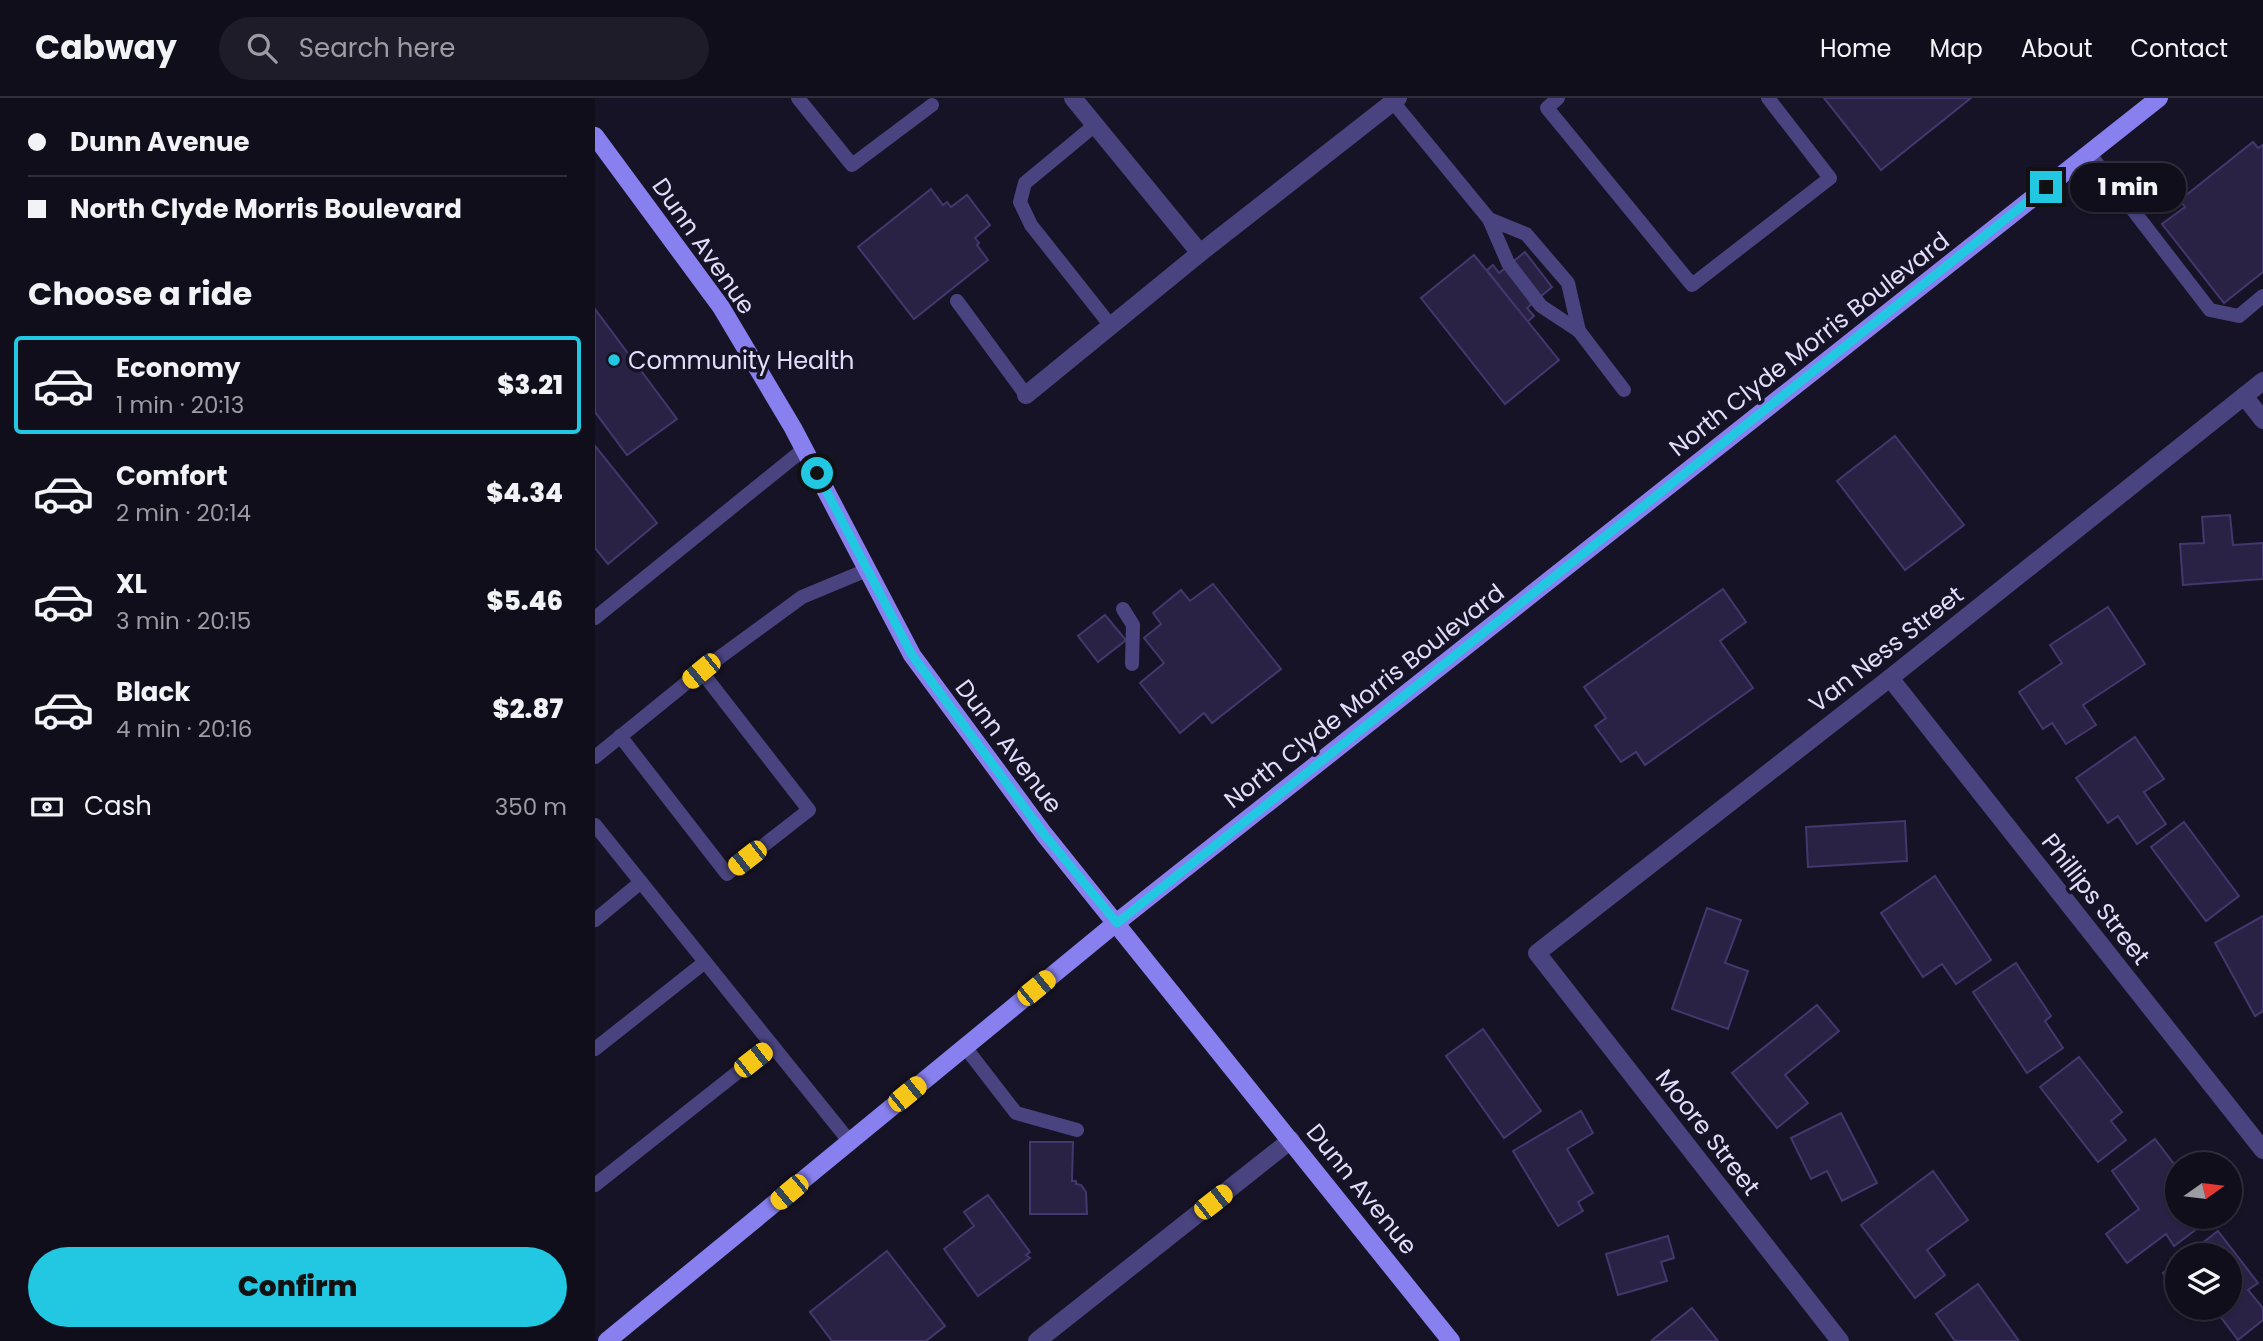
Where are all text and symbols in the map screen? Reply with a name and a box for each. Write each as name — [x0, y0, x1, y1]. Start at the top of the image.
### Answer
search box — [219, 17, 709, 80]
text: Cabway — [35, 24, 177, 71]
icon: search — [243, 29, 281, 67]
text: Search here — [299, 30, 455, 66]
text: Home — [1820, 32, 1892, 65]
text: Map — [1930, 32, 1983, 65]
text: About — [2021, 32, 2092, 65]
text: Contact — [2130, 32, 2228, 65]
text: Dunn Avenue — [70, 124, 250, 160]
callout: 1 min — [2071, 162, 2186, 212]
street label: Dunn Avenue — [645, 171, 763, 321]
route end — [2030, 171, 2062, 203]
text: 1 min — [2098, 171, 2158, 203]
text: North Clyde Morris Boulevard — [70, 191, 462, 227]
street label: North Clyde Morris Boulevard — [1662, 224, 1956, 464]
text: Choose a ride — [28, 271, 252, 316]
place label: Community Health — [628, 344, 854, 377]
text: Economy — [116, 350, 240, 386]
marker: Community Health — [606, 352, 622, 368]
icon: car — [32, 354, 95, 417]
text: $3.21 — [497, 367, 563, 403]
text: 1 min · 20:13 — [116, 389, 244, 421]
route start — [801, 457, 833, 489]
text: Comfort — [116, 458, 228, 494]
icon: car — [32, 462, 95, 525]
text: $4.34 — [486, 475, 563, 511]
text: 2 min · 20:14 — [116, 497, 251, 529]
text: XL — [116, 566, 147, 602]
icon: car — [32, 570, 95, 633]
street label: North Clyde Morris Boulevard — [1217, 576, 1511, 816]
street label: Van Ness Street — [1802, 578, 1970, 720]
text: $5.46 — [486, 583, 563, 619]
text: 3 min · 20:15 — [116, 605, 251, 637]
car — [679, 650, 724, 692]
street label: Dunn Avenue — [948, 672, 1070, 820]
text: Black — [116, 674, 190, 710]
icon: car — [32, 678, 95, 741]
text: $2.87 — [493, 691, 563, 727]
text: 4 min · 20:16 — [116, 713, 252, 745]
icon: cash — [28, 788, 66, 826]
text: Cash — [84, 788, 152, 824]
text: 350 m — [495, 791, 567, 823]
street label: Phillips Street — [2034, 826, 2158, 972]
car — [724, 837, 771, 879]
car — [1014, 967, 1059, 1009]
car — [730, 1039, 777, 1081]
street label: Moore Street — [1648, 1062, 1768, 1202]
car — [885, 1073, 930, 1115]
street label: Dunn Avenue — [1299, 1117, 1425, 1261]
north arrow — [2165, 1152, 2242, 1228]
map controls — [2165, 1152, 2242, 1320]
car — [767, 1170, 812, 1214]
car — [1190, 1181, 1237, 1223]
button: layers — [2165, 1243, 2242, 1320]
button: Confirm — [28, 1247, 567, 1327]

